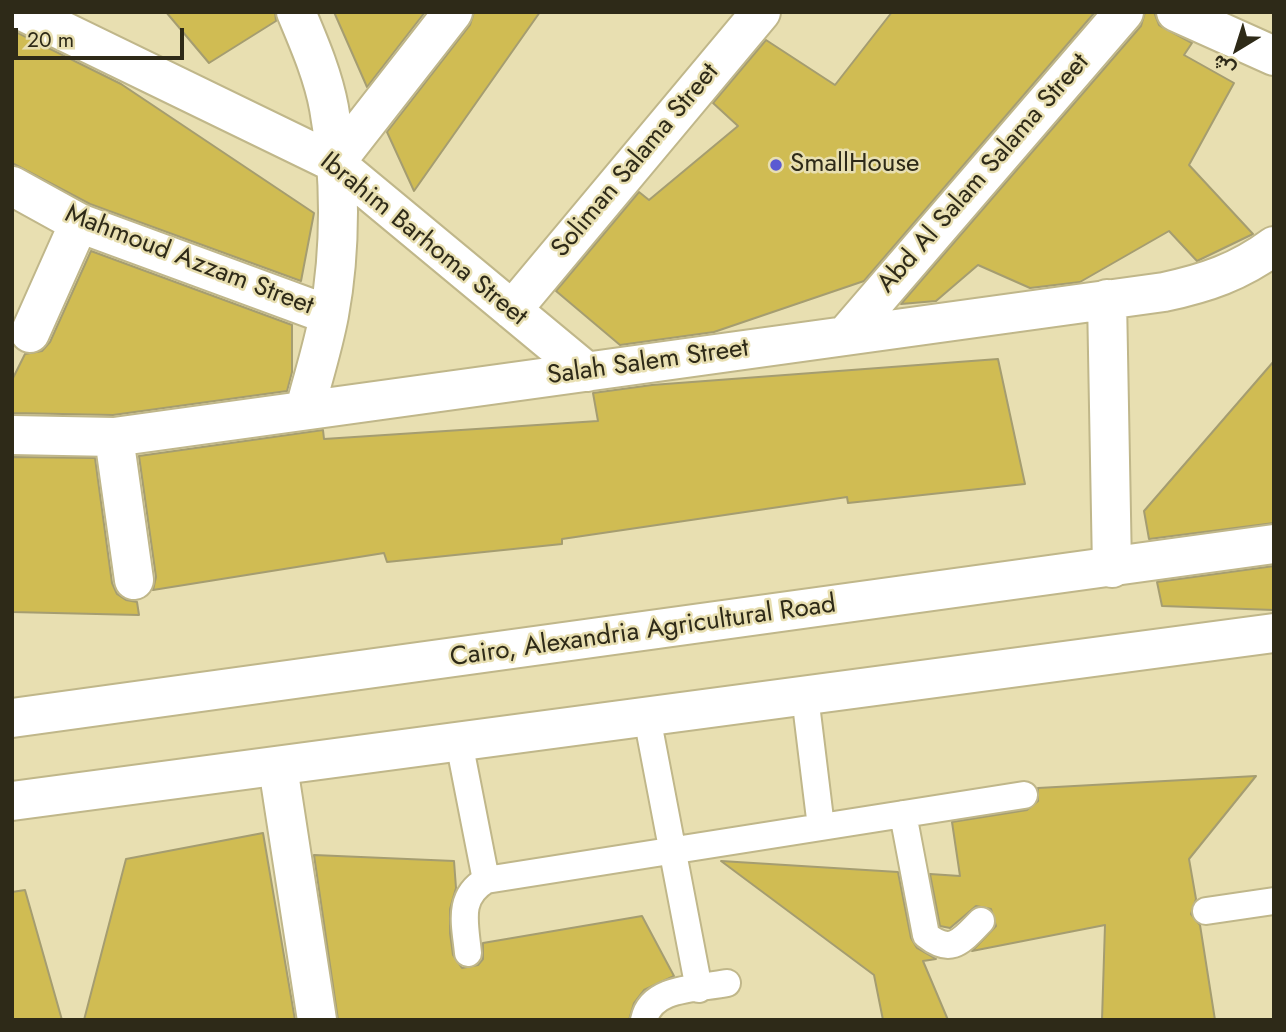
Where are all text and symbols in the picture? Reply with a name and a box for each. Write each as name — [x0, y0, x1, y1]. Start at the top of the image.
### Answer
scale bar — [18, 14, 187, 58]
north arrow — [1202, 14, 1272, 84]
text: 20 m — [27, 25, 74, 55]
street label: Abd Al Salam Salama Street — [872, 48, 1096, 300]
text: ش — [1206, 48, 1241, 84]
street label: Soliman Salama Street — [546, 58, 726, 264]
street label: Ibrahim Barhoma Street — [313, 147, 533, 333]
place label: SmallHouse — [790, 149, 919, 181]
marker: SmallHouse — [768, 157, 784, 173]
street label: Mahmoud Azzam Street — [60, 199, 318, 323]
street label: Salah Salem Street — [545, 333, 751, 393]
street label: Cairo, Alexandria Agricultural Road — [448, 589, 838, 675]

